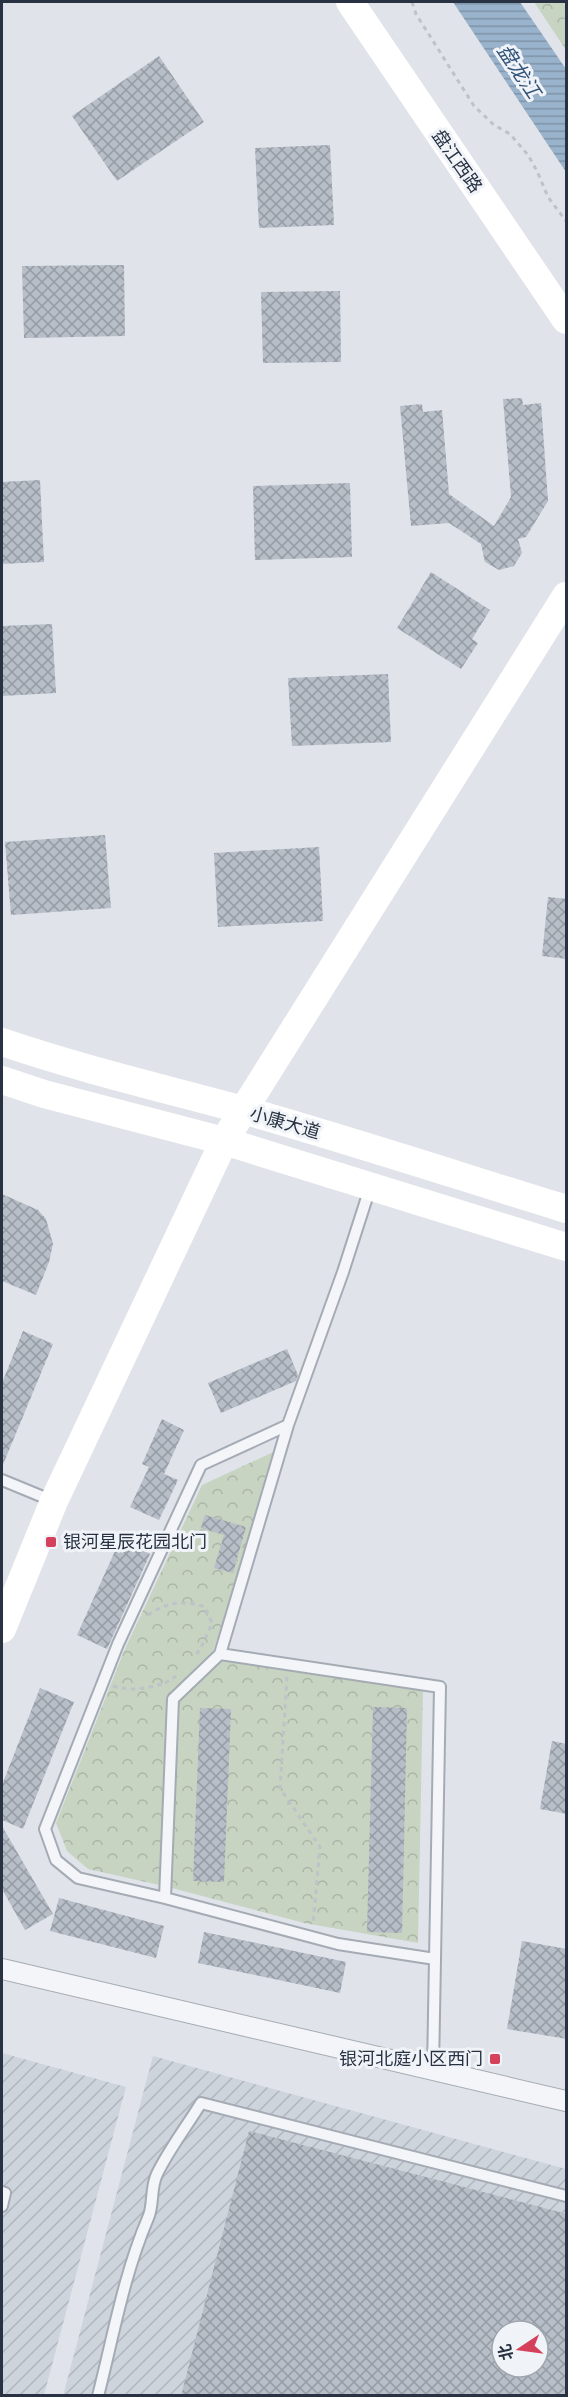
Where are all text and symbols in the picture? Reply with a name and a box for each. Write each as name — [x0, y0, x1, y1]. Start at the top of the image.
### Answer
water label: 盘龙江 — [491, 38, 549, 105]
street label: 盘江西路 — [427, 124, 488, 197]
street label: 小康大道 — [247, 1101, 323, 1144]
place label: 银河星辰花园北门 — [63, 1529, 207, 1554]
marker: 银河星辰花园北门 — [44, 1535, 58, 1549]
place label: 银河北庭小区西门 — [339, 2046, 483, 2071]
marker: 银河北庭小区西门 — [488, 2052, 502, 2066]
north arrow — [490, 2319, 550, 2379]
text: 北 — [493, 2342, 519, 2363]

